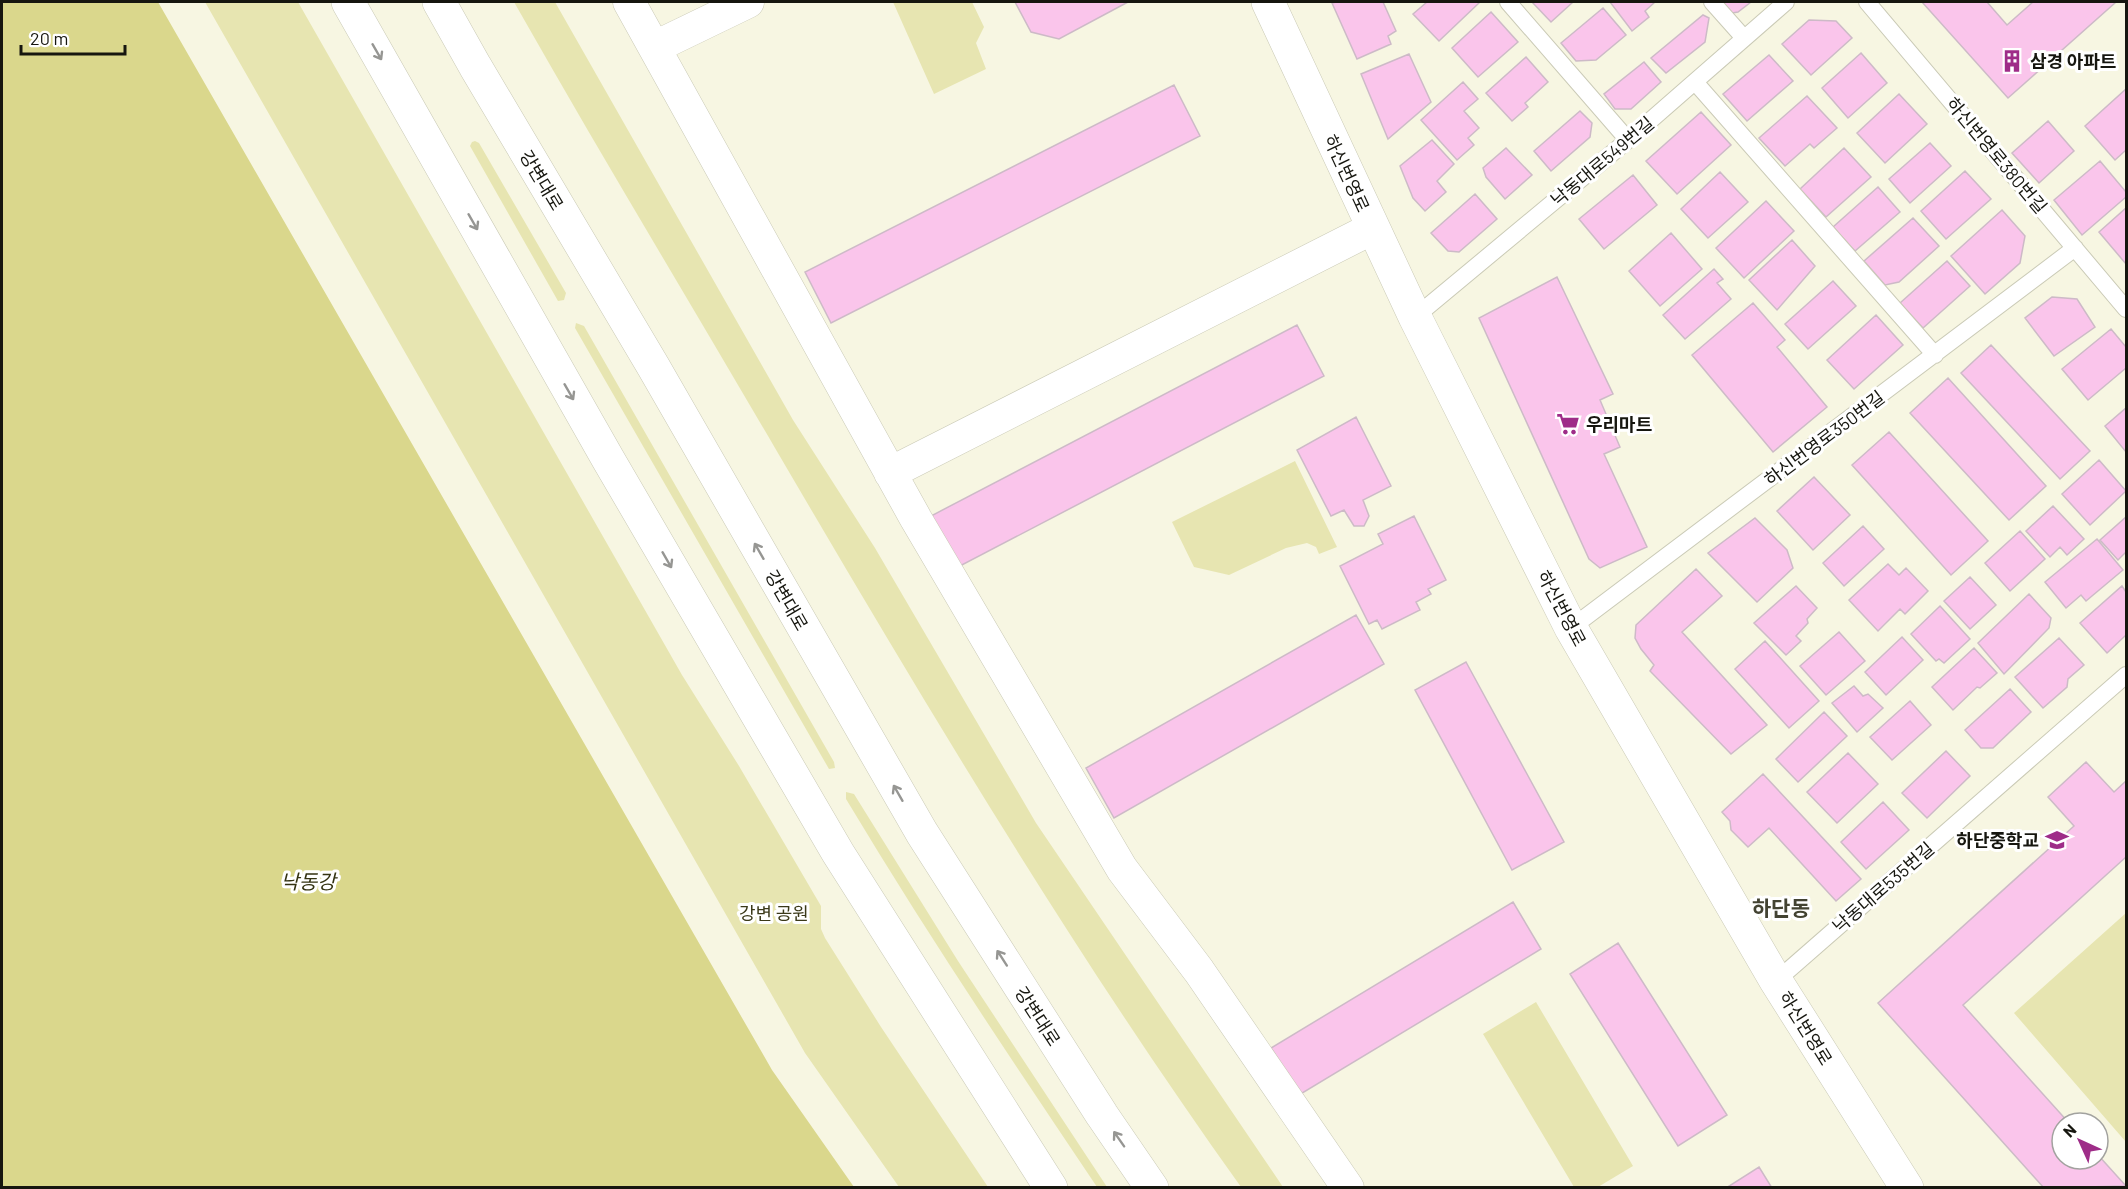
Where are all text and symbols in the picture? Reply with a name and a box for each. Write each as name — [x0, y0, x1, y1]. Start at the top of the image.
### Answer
scale bar — [21, 18, 124, 56]
text: 20 m — [30, 27, 68, 49]
one-way arrow — [371, 44, 383, 61]
building icon: 삼경 아파트 — [1999, 48, 2025, 74]
place label: 삼경 아파트 — [2030, 50, 2116, 72]
street label: 하신번영로380번길 — [1942, 92, 2052, 218]
street label: 낙동대로549번길 — [1546, 111, 1658, 211]
street label: 하신번영로 — [1320, 131, 1374, 215]
street label: 강변대로 — [516, 146, 568, 214]
one-way arrow — [467, 213, 479, 230]
one-way arrow — [564, 382, 575, 400]
street label: 하신번영로350번길 — [1760, 386, 1888, 490]
supermarket icon: 우리마트 — [1555, 411, 1581, 437]
place label: 우리마트 — [1586, 413, 1652, 435]
one-way arrow — [753, 543, 765, 560]
one-way arrow — [661, 551, 673, 568]
street label: 강변대로 — [761, 566, 813, 634]
street label: 하신번영로 — [1533, 566, 1591, 650]
one-way arrow — [892, 785, 904, 802]
school or university icon: 하단중학교 — [2044, 827, 2070, 853]
place label: 하단중학교 — [1956, 829, 2039, 851]
street label: 낙동대로535번길 — [1828, 837, 1938, 937]
water label: 낙동강 — [280, 869, 338, 893]
district label: 하단동 — [1752, 895, 1810, 920]
park label: 강변 공원 — [739, 902, 809, 924]
one-way arrow — [995, 950, 1007, 967]
street label: 강변대로 — [1011, 982, 1065, 1050]
street label: 하신번영로 — [1775, 987, 1837, 1069]
north arrow — [2050, 1111, 2110, 1171]
text: N — [2059, 1120, 2080, 1141]
one-way arrow — [1113, 1132, 1125, 1148]

